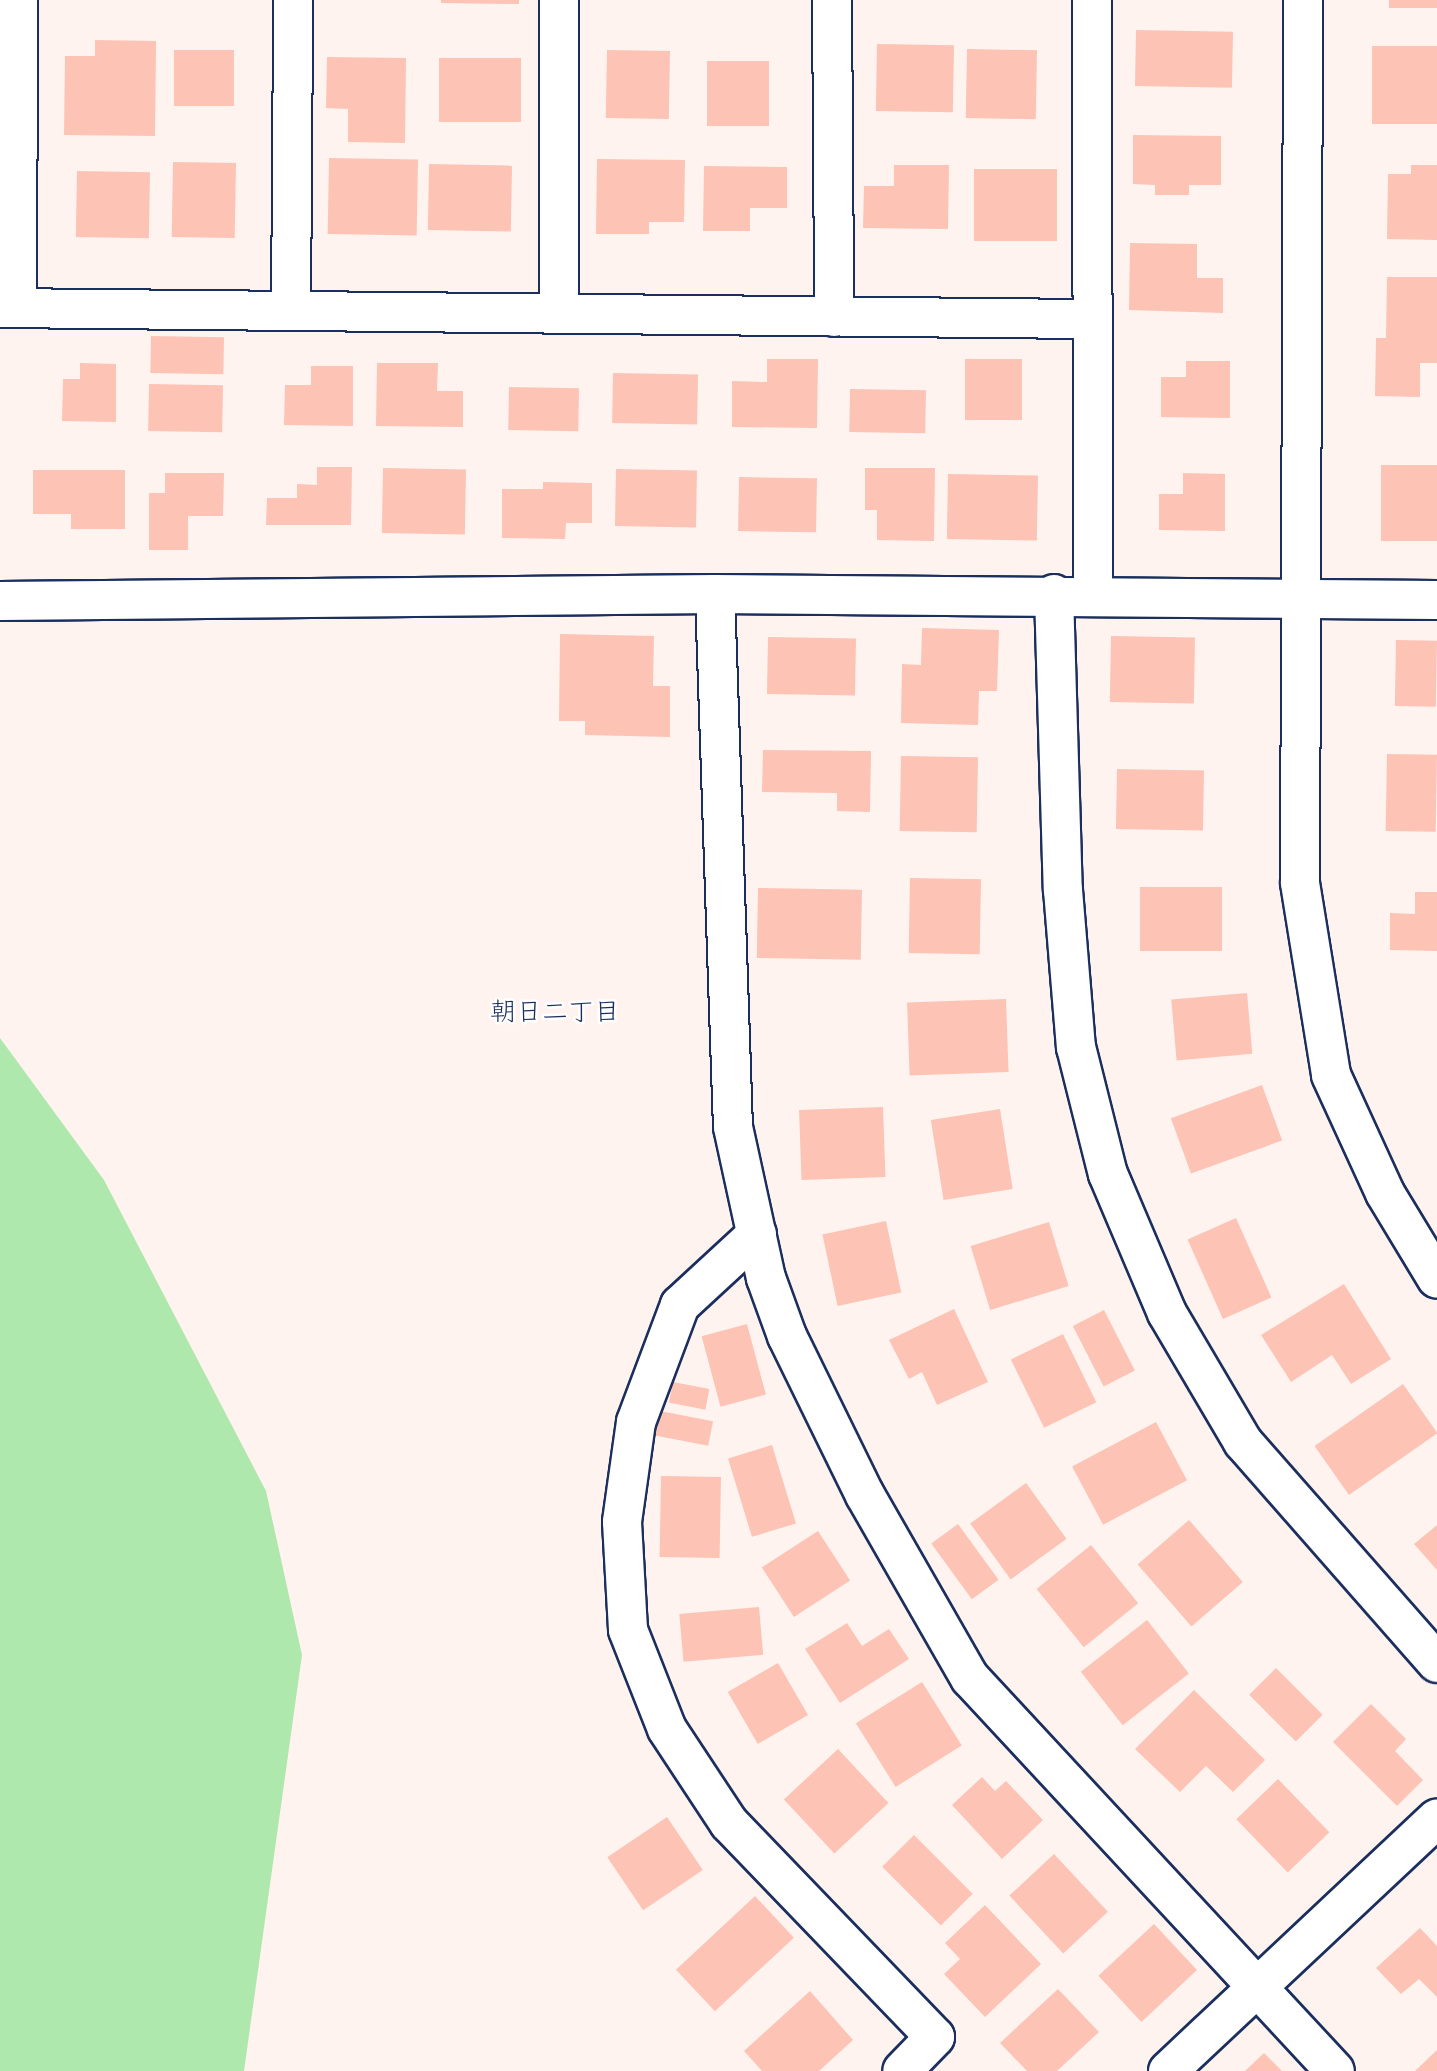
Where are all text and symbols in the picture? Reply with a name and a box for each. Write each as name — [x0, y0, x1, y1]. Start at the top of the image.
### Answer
district label: 朝日二丁目 — [490, 998, 620, 1030]

